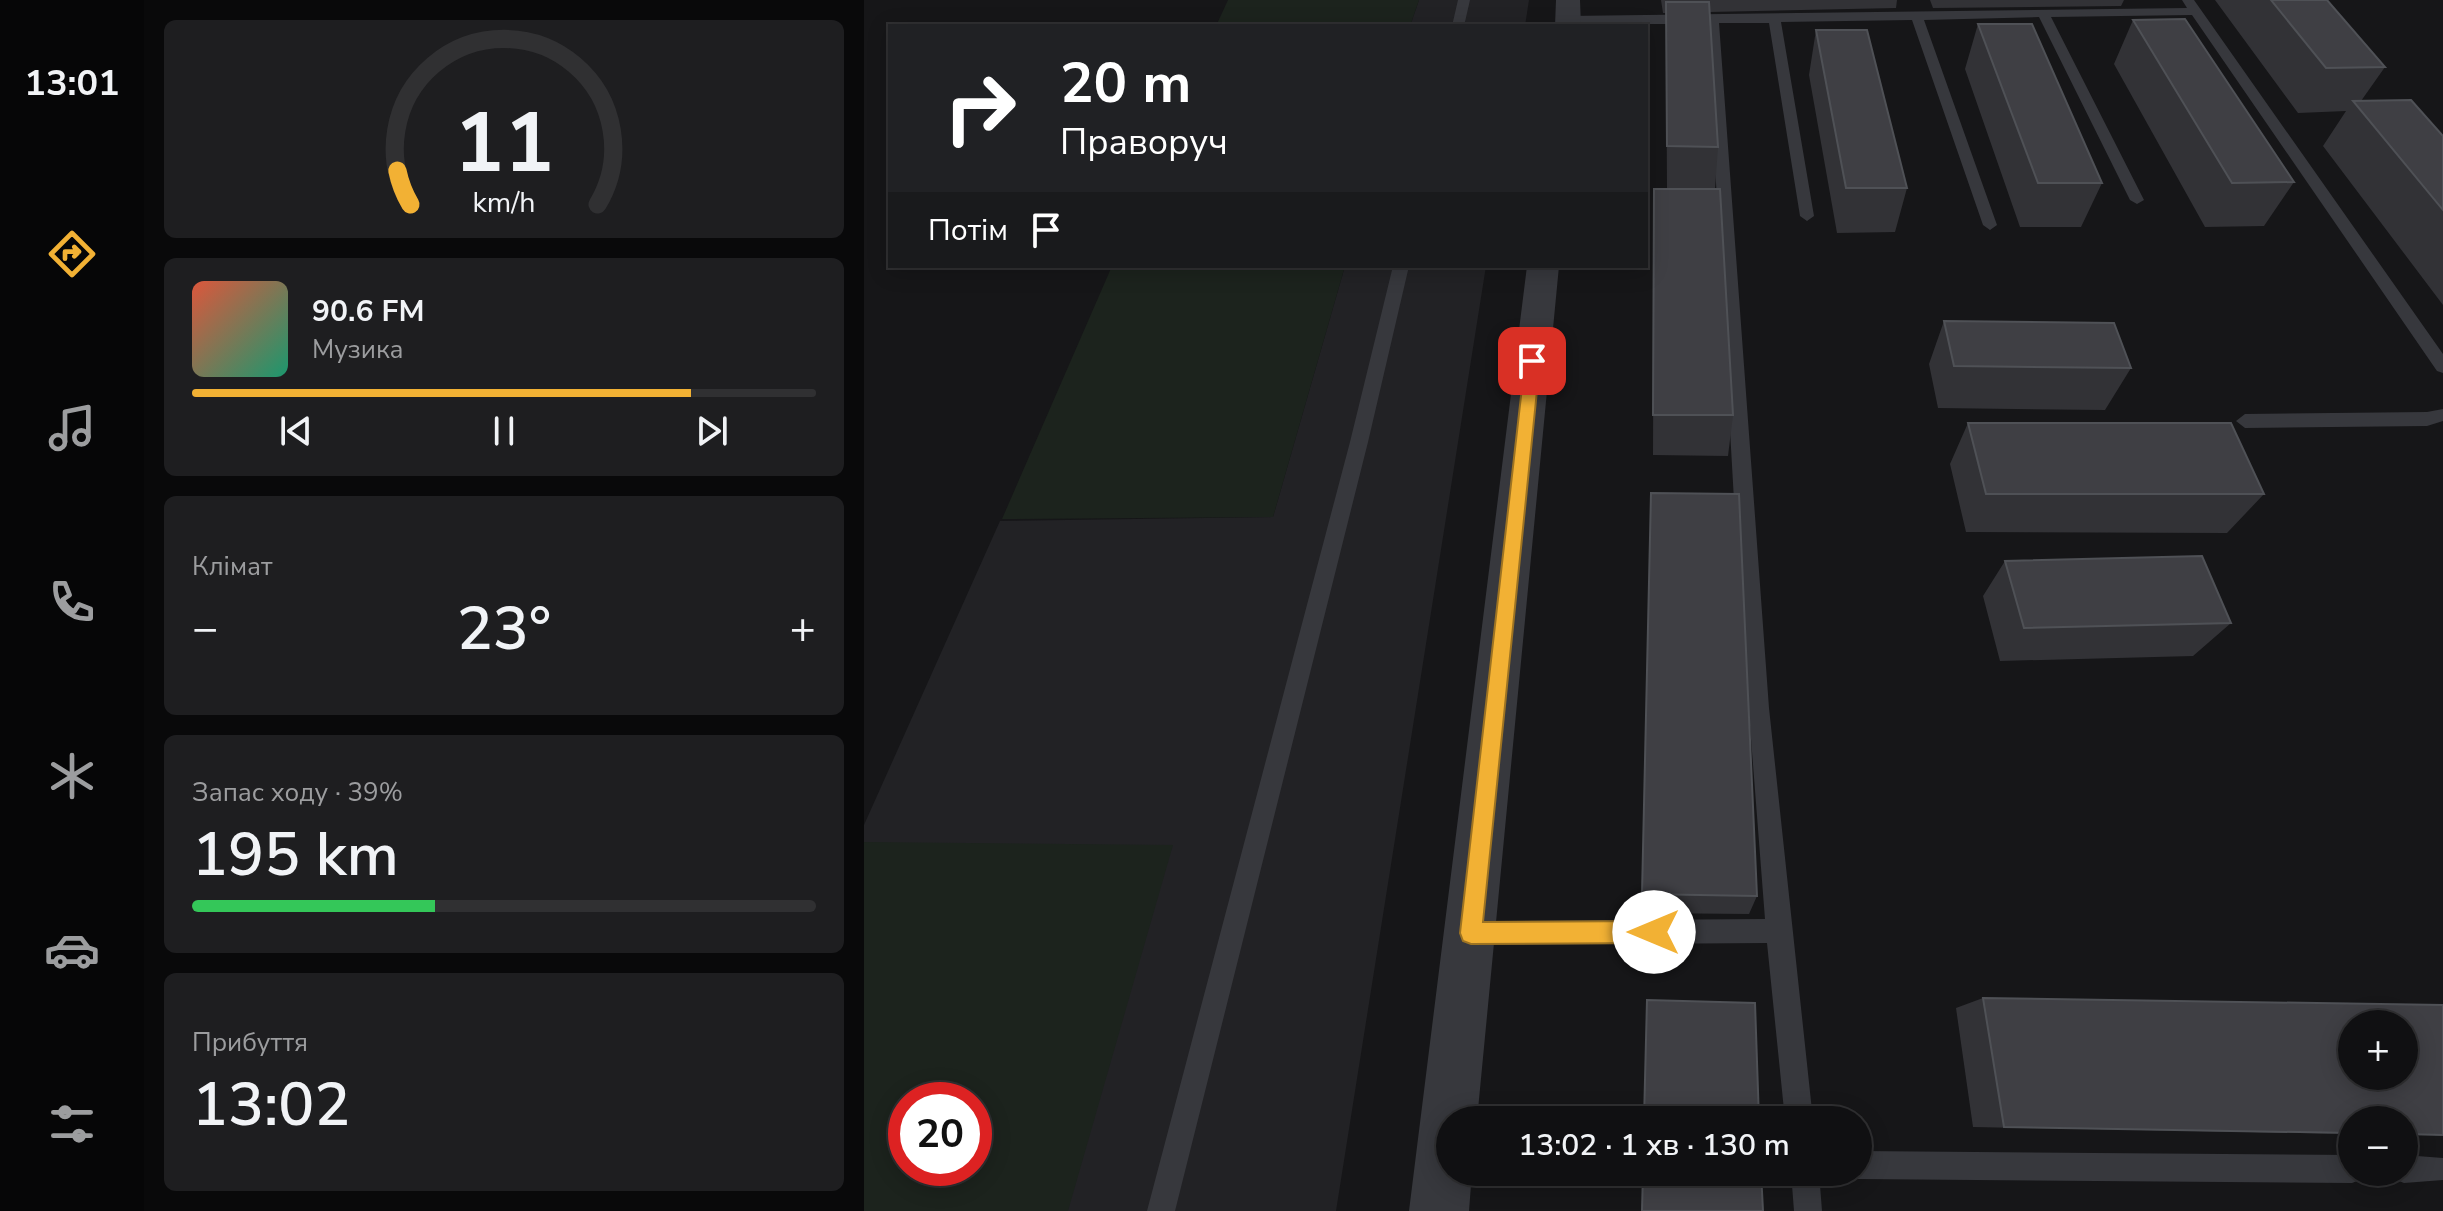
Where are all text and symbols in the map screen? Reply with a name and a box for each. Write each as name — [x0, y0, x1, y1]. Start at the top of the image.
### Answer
text: 20 m — [1060, 45, 1191, 122]
icon: right — [928, 56, 1032, 160]
text: 13:01 — [24, 59, 120, 108]
text: 11 — [454, 87, 554, 200]
text: Праворуч — [1060, 118, 1228, 167]
text: km/h — [473, 183, 535, 222]
icon: arrive — [1024, 208, 1068, 252]
text: Потім — [928, 210, 1008, 251]
icon: directions — [44, 226, 100, 282]
text: 90.6 FM — [312, 291, 424, 332]
pin — [1498, 327, 1566, 395]
text: Музика — [312, 332, 404, 367]
icon: arrive — [1510, 339, 1554, 383]
icon: music — [44, 400, 100, 456]
icon: previous — [274, 409, 318, 453]
icon: pause — [482, 409, 526, 453]
icon: next — [690, 409, 734, 453]
text: Клімат — [192, 549, 273, 584]
icon: phone — [44, 574, 100, 630]
text: 23° — [457, 588, 551, 670]
text: − — [192, 599, 218, 659]
text: + — [790, 599, 816, 659]
icon: climate — [44, 748, 100, 804]
text: Запас ходу · 39% — [192, 775, 403, 810]
text: 195 km — [192, 814, 399, 896]
position arrow — [1612, 890, 1696, 974]
icon: car — [44, 922, 100, 978]
map controls — [2338, 1010, 2418, 1186]
button: + — [2338, 1010, 2418, 1090]
text: Прибуття — [192, 1025, 308, 1060]
text: 13:02 — [192, 1064, 350, 1146]
speed limit sign: 20 — [888, 1082, 992, 1186]
icon: filters — [44, 1096, 100, 1152]
button: − — [2338, 1106, 2418, 1186]
text: 13:02 · 1 хв · 130 m — [1518, 1125, 1790, 1166]

